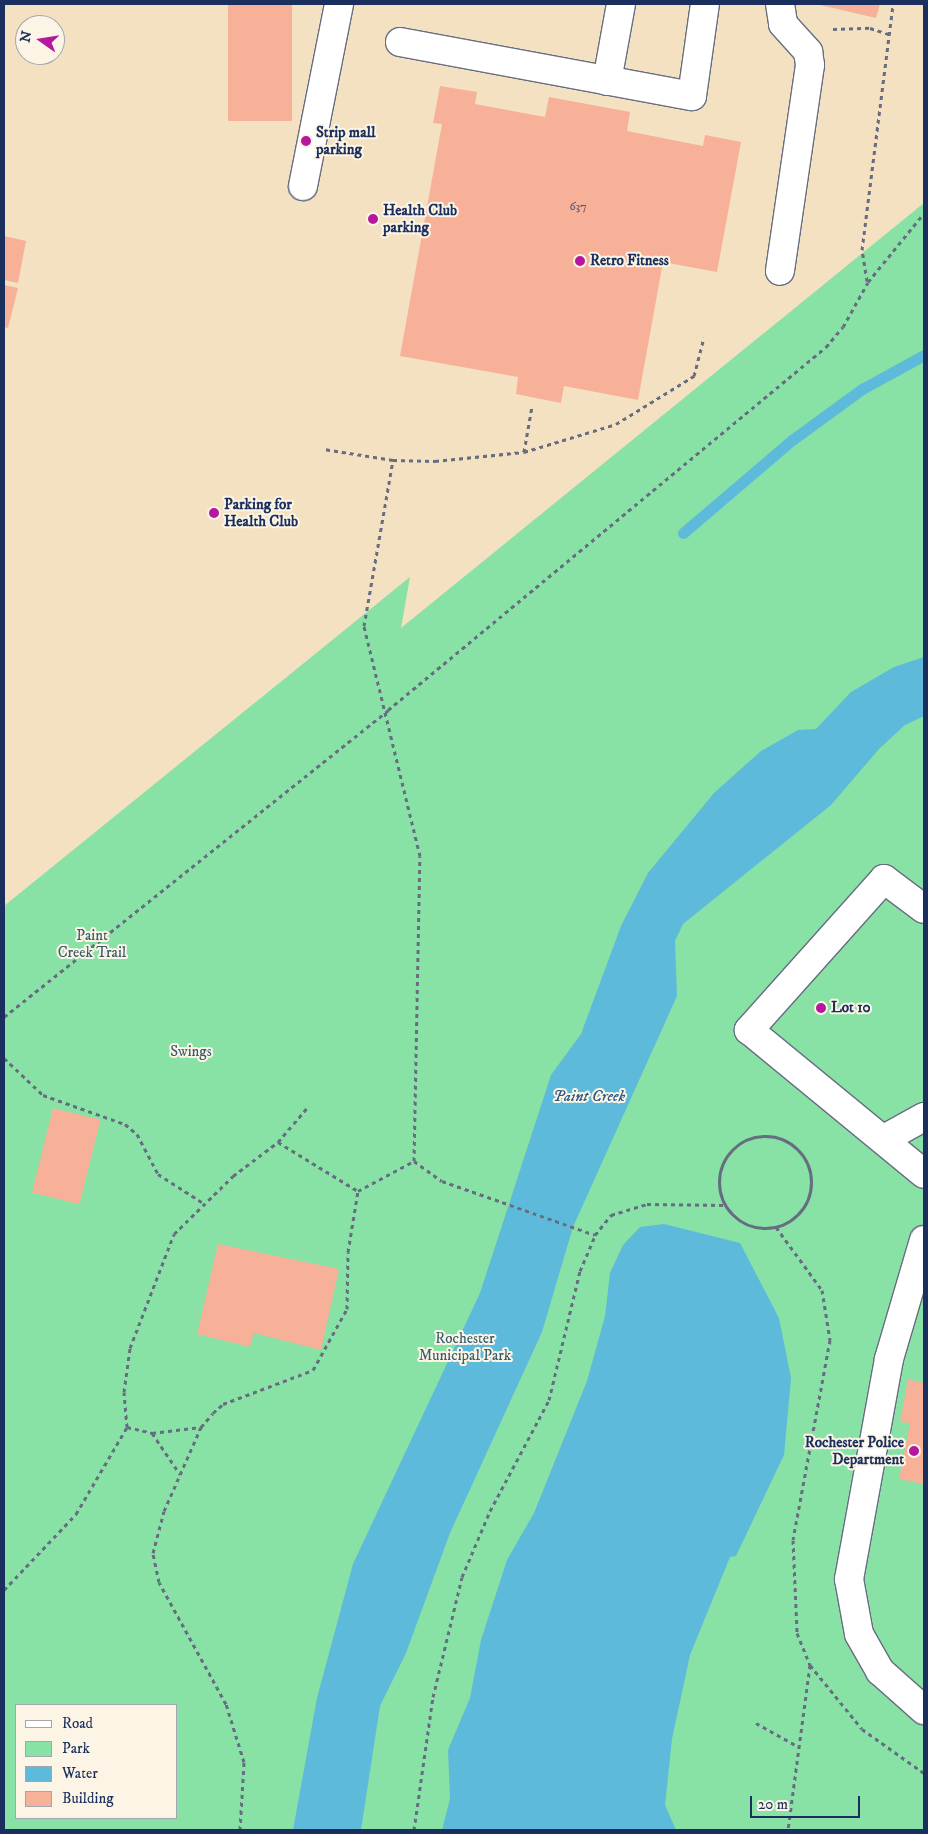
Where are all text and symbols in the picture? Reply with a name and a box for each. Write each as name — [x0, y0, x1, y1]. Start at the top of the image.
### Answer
north arrow — [15, 15, 65, 65]
text: N — [16, 29, 36, 44]
place label: Strip mall parking — [316, 123, 376, 158]
marker: Strip mall parking — [300, 135, 312, 147]
house number: 637 — [569, 200, 587, 214]
place label: Health Club parking — [383, 201, 457, 236]
marker: Health Club parking — [367, 213, 379, 225]
place label: Retro Fitness — [590, 252, 669, 270]
marker: Retro Fitness — [574, 255, 586, 267]
place label: Parking for Health Club — [224, 495, 298, 530]
marker: Parking for Health Club — [208, 507, 220, 519]
park label: Paint Creek Trail — [58, 926, 126, 961]
place label: Lot 10 — [831, 999, 871, 1017]
marker: Lot 10 — [815, 1002, 827, 1014]
park label: Swings — [170, 1043, 212, 1061]
water label: Paint Creek — [553, 1086, 625, 1106]
park label: Rochester Municipal Park — [419, 1329, 511, 1364]
place label: Rochester Police Department — [805, 1433, 904, 1468]
marker: Rochester Police Department — [908, 1445, 920, 1457]
legend — [15, 1704, 178, 1819]
text: Road — [62, 1714, 93, 1733]
text: Park — [62, 1739, 90, 1758]
text: Water — [62, 1764, 98, 1783]
scale bar — [753, 1786, 863, 1818]
text: Building — [62, 1789, 114, 1808]
text: 20 m — [758, 1795, 788, 1814]

